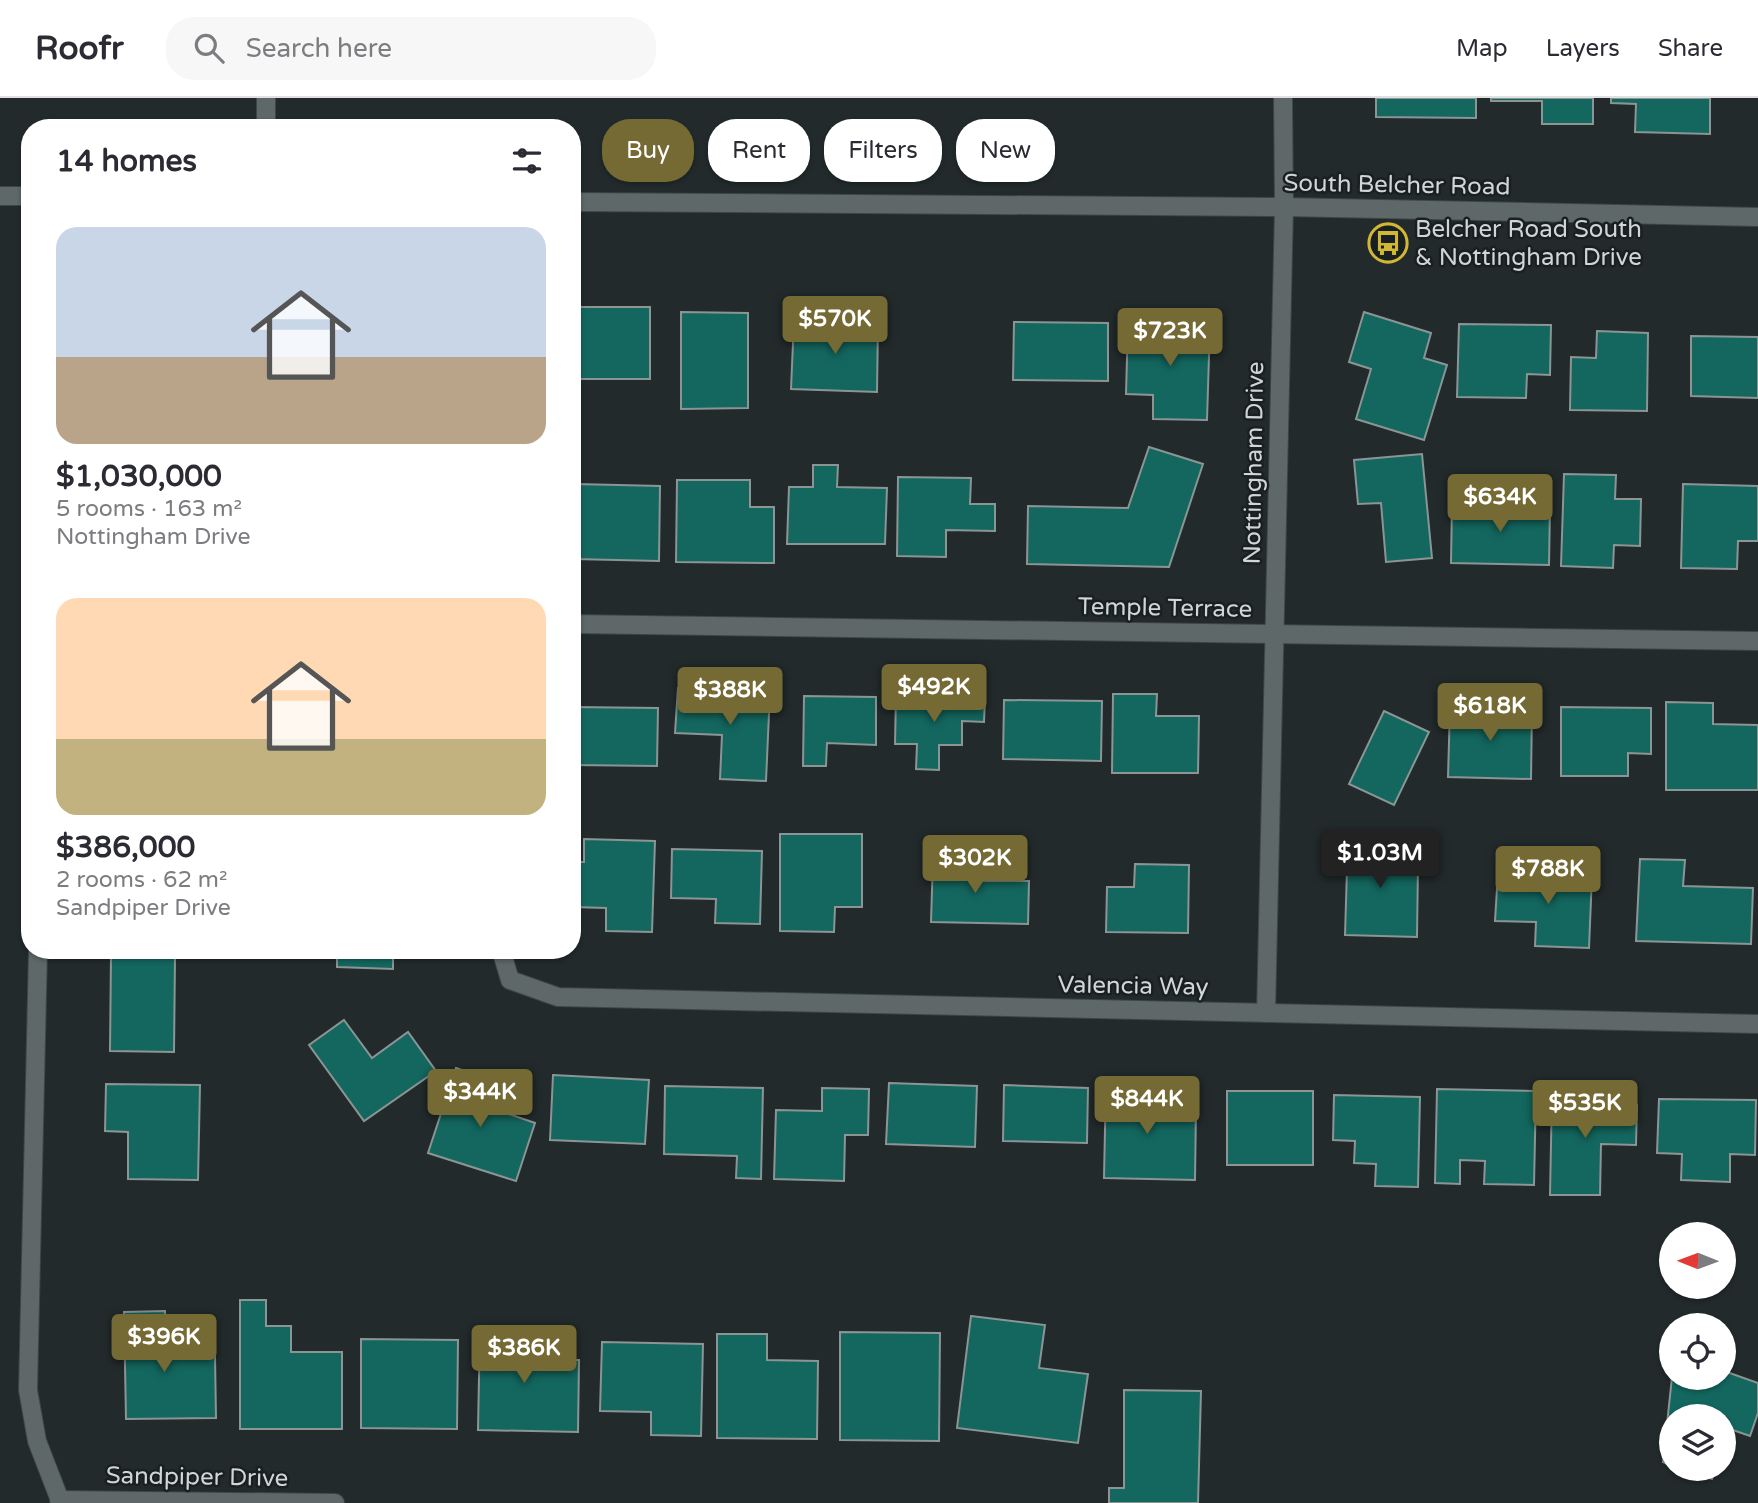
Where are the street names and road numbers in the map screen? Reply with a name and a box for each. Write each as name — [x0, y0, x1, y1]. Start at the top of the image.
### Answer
street label: South Belcher Road — [1283, 169, 1511, 201]
street label: Nottingham Drive — [1238, 361, 1270, 565]
street label: Temple Terrace — [1078, 592, 1252, 624]
street label: Valencia Way — [1057, 970, 1209, 1002]
street label: Sandpiper Drive — [106, 1461, 288, 1493]

